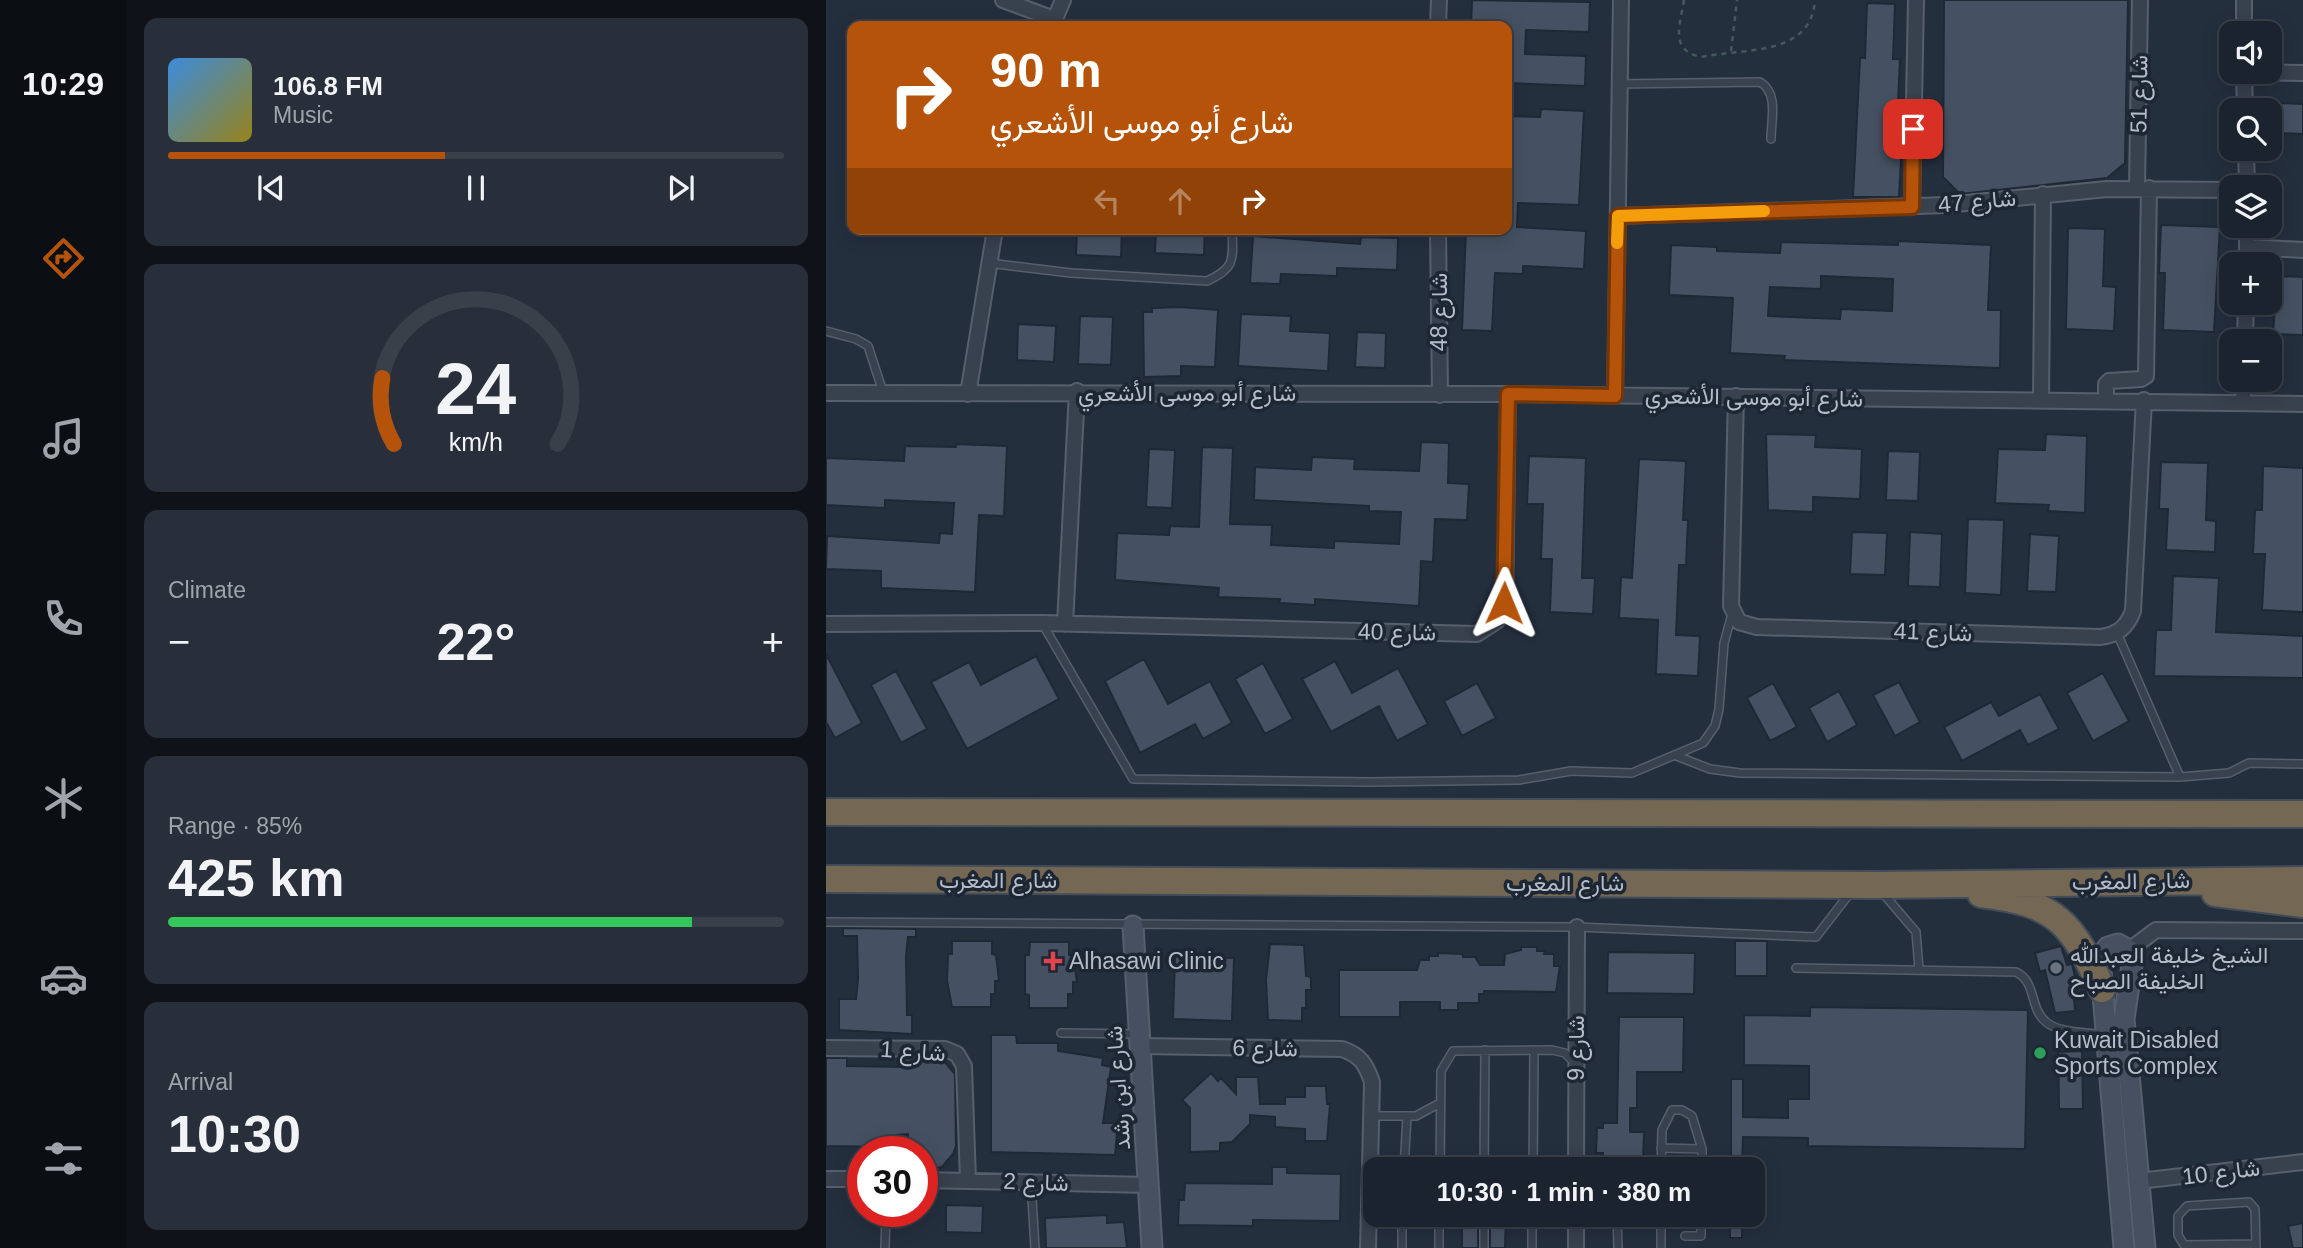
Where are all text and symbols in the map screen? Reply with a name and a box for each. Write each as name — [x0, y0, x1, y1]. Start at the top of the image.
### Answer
map controls — [2219, 21, 2282, 392]
button: sound — [2219, 21, 2282, 84]
text: 90 m — [990, 43, 1102, 97]
icon: right — [875, 49, 966, 140]
street label: شارع 51 — [2125, 55, 2156, 133]
text: 10:29 — [22, 66, 104, 102]
text: 106.8 FM — [273, 71, 383, 101]
button: search — [2219, 98, 2282, 161]
pin — [1883, 99, 1943, 159]
text: Music — [273, 102, 333, 128]
text: شارع أبو موسى الأشعري — [990, 104, 1294, 140]
icon: arrive — [1894, 110, 1932, 148]
icon: previous — [252, 169, 290, 207]
icon: pause — [457, 169, 495, 207]
icon: next — [662, 169, 700, 207]
button: layers — [2219, 175, 2282, 238]
icon: left — [1088, 182, 1126, 220]
icon: ahead — [1161, 182, 1199, 220]
icon: right — [1234, 182, 1272, 220]
street label: شارع 47 — [1937, 185, 2017, 220]
icon: directions — [39, 234, 88, 283]
button: + — [2219, 252, 2282, 315]
street label: شارع 48 — [1426, 273, 1455, 351]
button: − — [2219, 329, 2282, 392]
text: 24 — [436, 348, 517, 429]
street label: شارع أبو موسى الأشعري — [1078, 380, 1296, 412]
street label: شارع أبو موسى الأشعري — [1645, 382, 1863, 418]
icon: music — [39, 414, 88, 463]
text: km/h — [449, 428, 503, 456]
position arrow — [1467, 566, 1541, 640]
text: Climate — [168, 577, 246, 603]
icon: phone — [39, 594, 88, 643]
text: 22° — [437, 613, 515, 671]
street label: شارع 40 — [1358, 618, 1436, 649]
street label: شارع 41 — [1893, 618, 1973, 649]
text: − — [168, 621, 190, 663]
text: + — [762, 621, 784, 663]
icon: climate — [39, 774, 88, 823]
text: Range · 85% — [168, 813, 302, 839]
text: 425 km — [168, 849, 344, 907]
street label: شارع المغرب — [939, 867, 1057, 896]
street label: شارع المغرب — [2072, 867, 2190, 898]
street label: شارع المغرب — [1506, 870, 1624, 899]
place label: الشيخ خليفة العبدالله الخليفة الصباح — [2070, 942, 2268, 997]
place label: Alhasawi Clinic — [1069, 948, 1224, 974]
marker: Alhasawi Clinic — [1043, 951, 1063, 971]
icon: car — [39, 954, 88, 1003]
marker: الشيخ خليفة العبدالله الخليفة الصباح — [2048, 960, 2064, 976]
street label: شارع 9 — [1563, 1015, 1592, 1081]
street label: شارع ابن رشد — [1101, 1025, 1138, 1151]
place label: Kuwait Disabled Sports Complex — [2054, 1027, 2219, 1079]
street label: شارع 6 — [1232, 1034, 1298, 1065]
street label: شارع 1 — [879, 1036, 947, 1069]
marker: Kuwait Disabled Sports Complex — [2032, 1045, 2048, 1061]
text: Arrival — [168, 1069, 233, 1095]
text: 10:30 — [168, 1105, 301, 1163]
icon: filters — [39, 1134, 88, 1183]
speed limit sign: 30 — [847, 1136, 938, 1227]
street label: شارع 10 — [2181, 1154, 2262, 1193]
street label: شارع 2 — [1003, 1168, 1069, 1199]
text: 10:30 · 1 min · 380 m — [1437, 1177, 1691, 1207]

